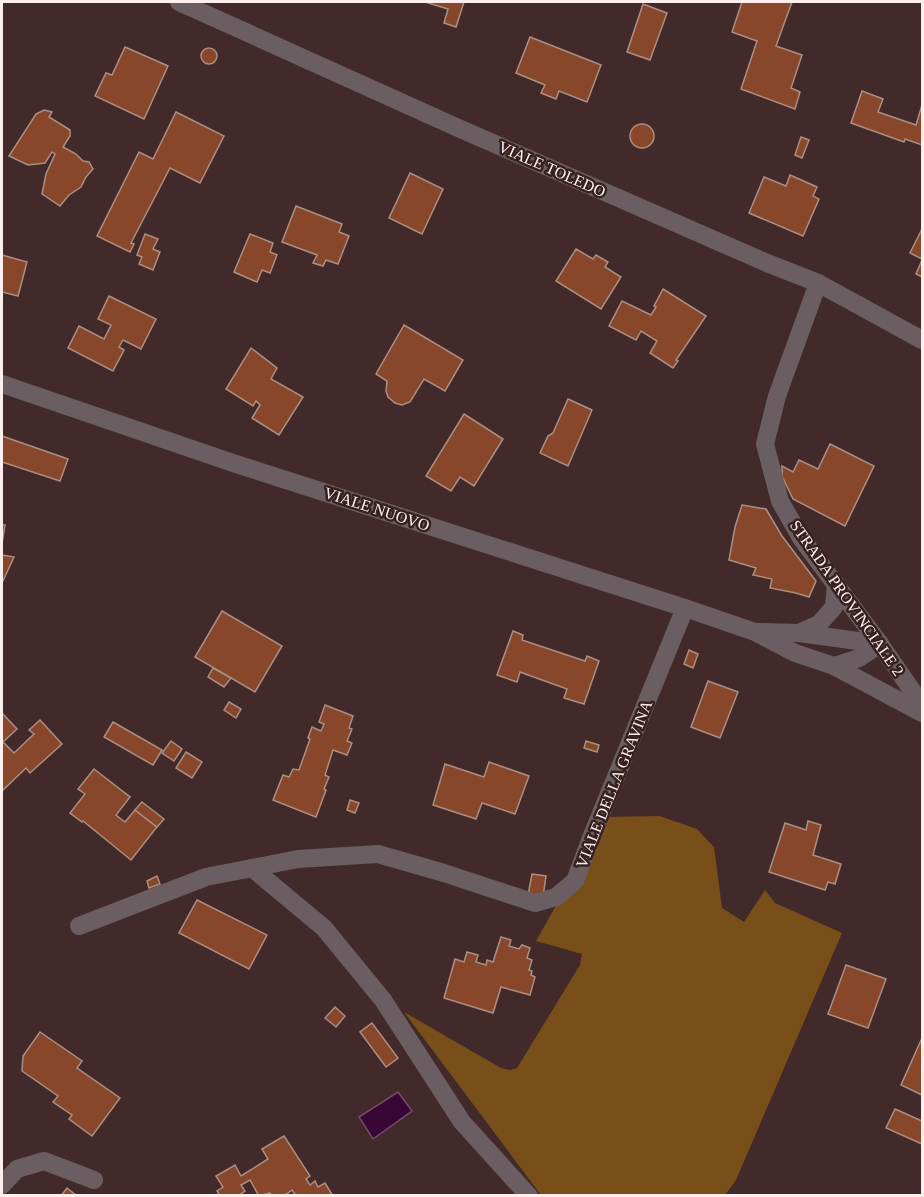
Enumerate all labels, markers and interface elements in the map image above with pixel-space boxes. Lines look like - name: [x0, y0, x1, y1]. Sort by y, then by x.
- street label: VIALE TOLEDO: [496, 138, 608, 200]
- street label: VIALE NUOVO: [322, 484, 432, 534]
- street label: STRADA PROVINCIALE 2: [787, 517, 907, 679]
- street label: VIALE DELLA GRAVINA: [573, 697, 656, 870]

